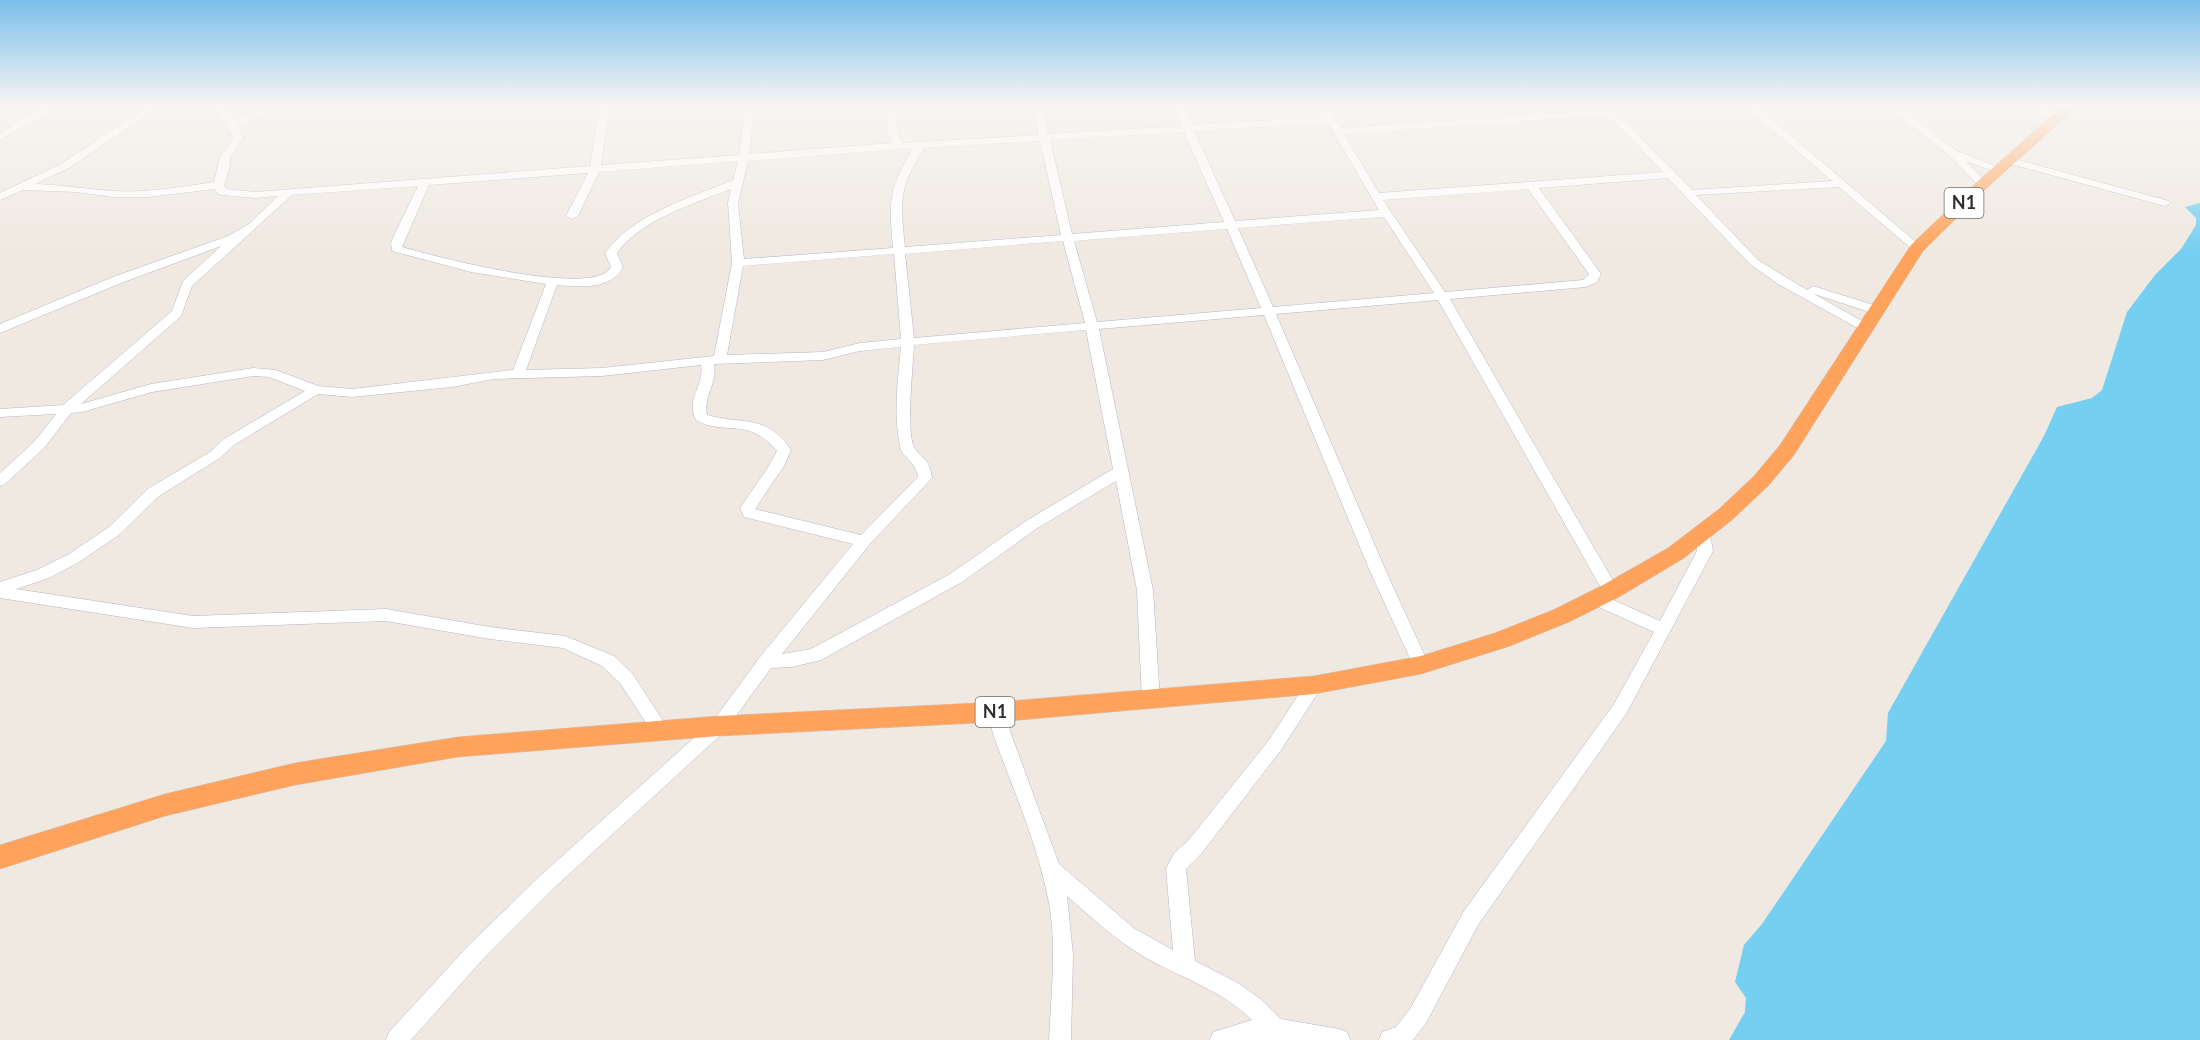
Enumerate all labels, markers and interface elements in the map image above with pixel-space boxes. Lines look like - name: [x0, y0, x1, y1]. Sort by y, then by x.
- road number: N1: [1944, 188, 1984, 218]
- road number: N1: [976, 697, 1014, 727]

